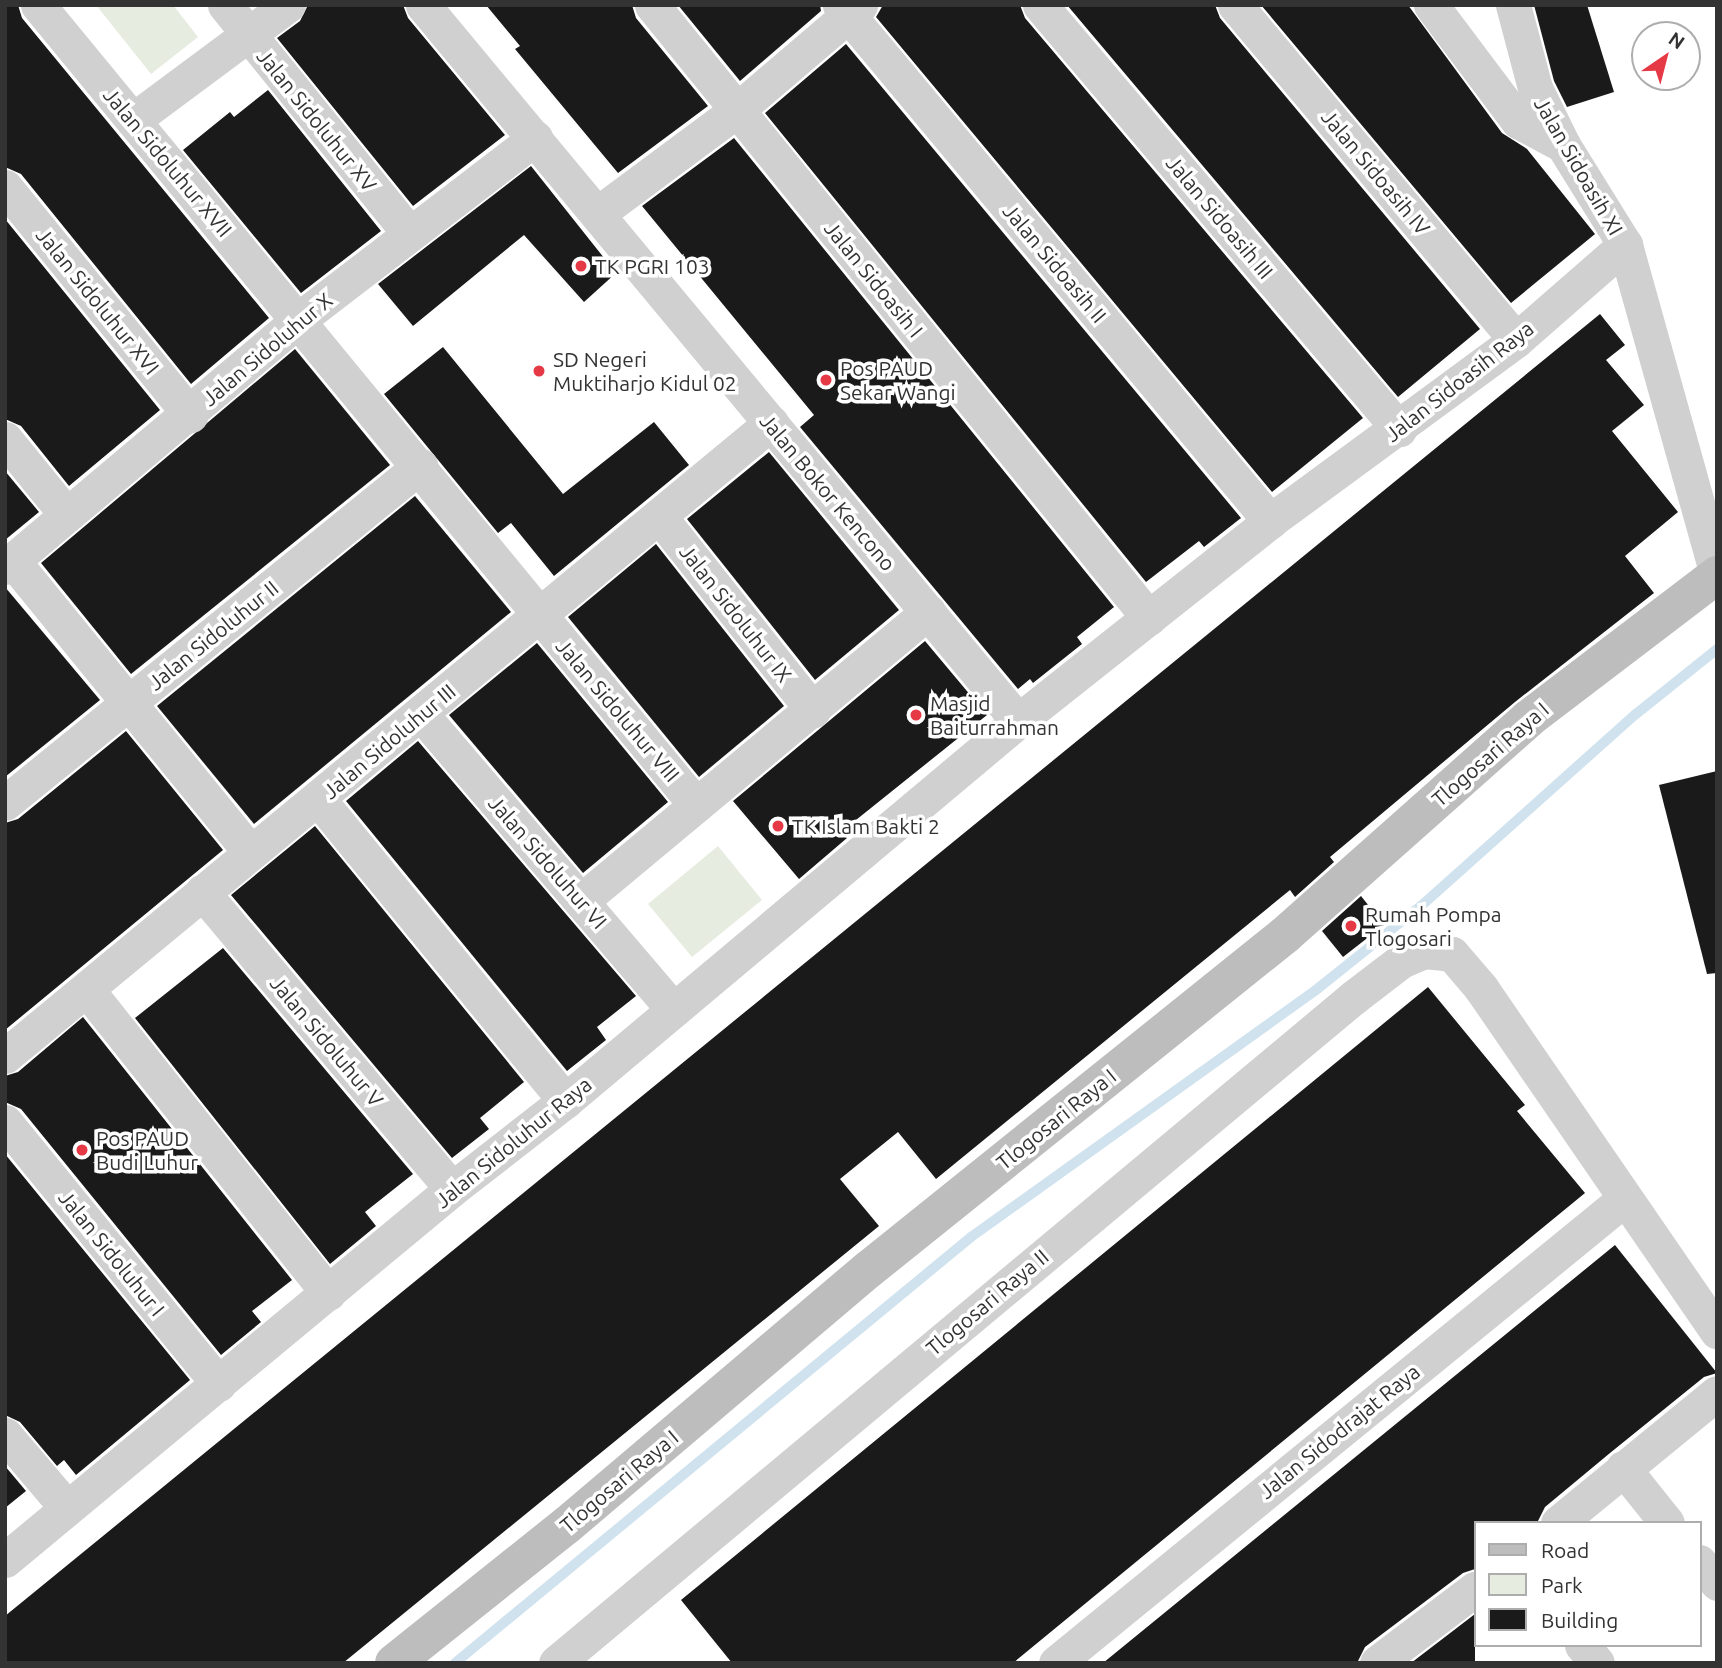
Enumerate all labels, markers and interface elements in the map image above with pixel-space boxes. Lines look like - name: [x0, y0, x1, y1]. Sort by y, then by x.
- north arrow: [1631, 21, 1701, 91]
- text: N: [1665, 27, 1689, 54]
- street label: Jalan Sidoluhur XV: [252, 44, 382, 196]
- street label: Jalan Sidoluhur XVII: [98, 82, 238, 242]
- street label: Jalan Sidoasih XI: [1529, 93, 1629, 239]
- street label: Jalan Sidoasih IV: [1316, 104, 1436, 240]
- street label: Jalan Sidoasih III: [1161, 150, 1279, 284]
- street label: Jalan Sidoasih II: [998, 198, 1112, 328]
- street label: Jalan Sidoasih I: [819, 216, 929, 342]
- street label: Jalan Sidoluhur XVI: [31, 223, 165, 379]
- place label: TK PGRI 103: [595, 253, 710, 279]
- marker: TK PGRI 103: [573, 258, 589, 274]
- street label: Jalan Sidoluhur X: [197, 287, 337, 411]
- street label: Jalan Sidoasih Raya: [1380, 315, 1538, 447]
- place label: SD Negeri Muktiharjo Kidul 02: [553, 346, 737, 396]
- place label: Pos PAUD Sekar Wangi: [840, 355, 956, 405]
- marker: SD Negeri Muktiharjo Kidul 02: [531, 363, 547, 379]
- marker: Pos PAUD Sekar Wangi: [818, 372, 834, 388]
- street label: Jalan Bokor Kencono: [755, 408, 901, 576]
- street label: Jalan Sidoluhur IX: [675, 539, 797, 687]
- street label: Jalan Sidoluhur II: [143, 575, 283, 695]
- street label: Jalan Sidoluhur VIII: [551, 633, 685, 787]
- street label: Jalan Sidoluhur III: [318, 678, 460, 804]
- place label: Masjid Baiturrahman: [930, 690, 1059, 740]
- street label: Tlogosari Raya I: [1426, 696, 1554, 812]
- marker: Masjid Baiturrahman: [908, 707, 924, 723]
- street label: Jalan Sidoluhur VI: [483, 790, 613, 934]
- place label: TK Islam Bakti 2: [792, 813, 940, 839]
- marker: TK Islam Bakti 2: [770, 818, 786, 834]
- place label: Rumah Pompa Tlogosari: [1365, 901, 1502, 951]
- marker: Rumah Pompa Tlogosari: [1343, 918, 1359, 934]
- street label: Jalan Sidoluhur V: [265, 971, 389, 1111]
- street label: Tlogosari Raya I: [991, 1063, 1121, 1175]
- street label: Jalan Sidoluhur Raya: [430, 1071, 596, 1213]
- place label: Pos PAUD Budi Luhur: [96, 1125, 198, 1175]
- marker: Pos PAUD Budi Luhur: [74, 1142, 90, 1158]
- street label: Jalan Sidoluhur I: [54, 1185, 170, 1321]
- street label: Tlogosari Raya II: [921, 1244, 1053, 1360]
- street label: Jalan Sidodrajat Raya: [1254, 1358, 1424, 1504]
- street label: Tlogosari Raya I: [555, 1424, 683, 1538]
- legend: [1474, 1521, 1701, 1647]
- text: Road: [1541, 1538, 1589, 1562]
- text: Park: [1541, 1573, 1583, 1597]
- text: Building: [1541, 1608, 1618, 1632]

